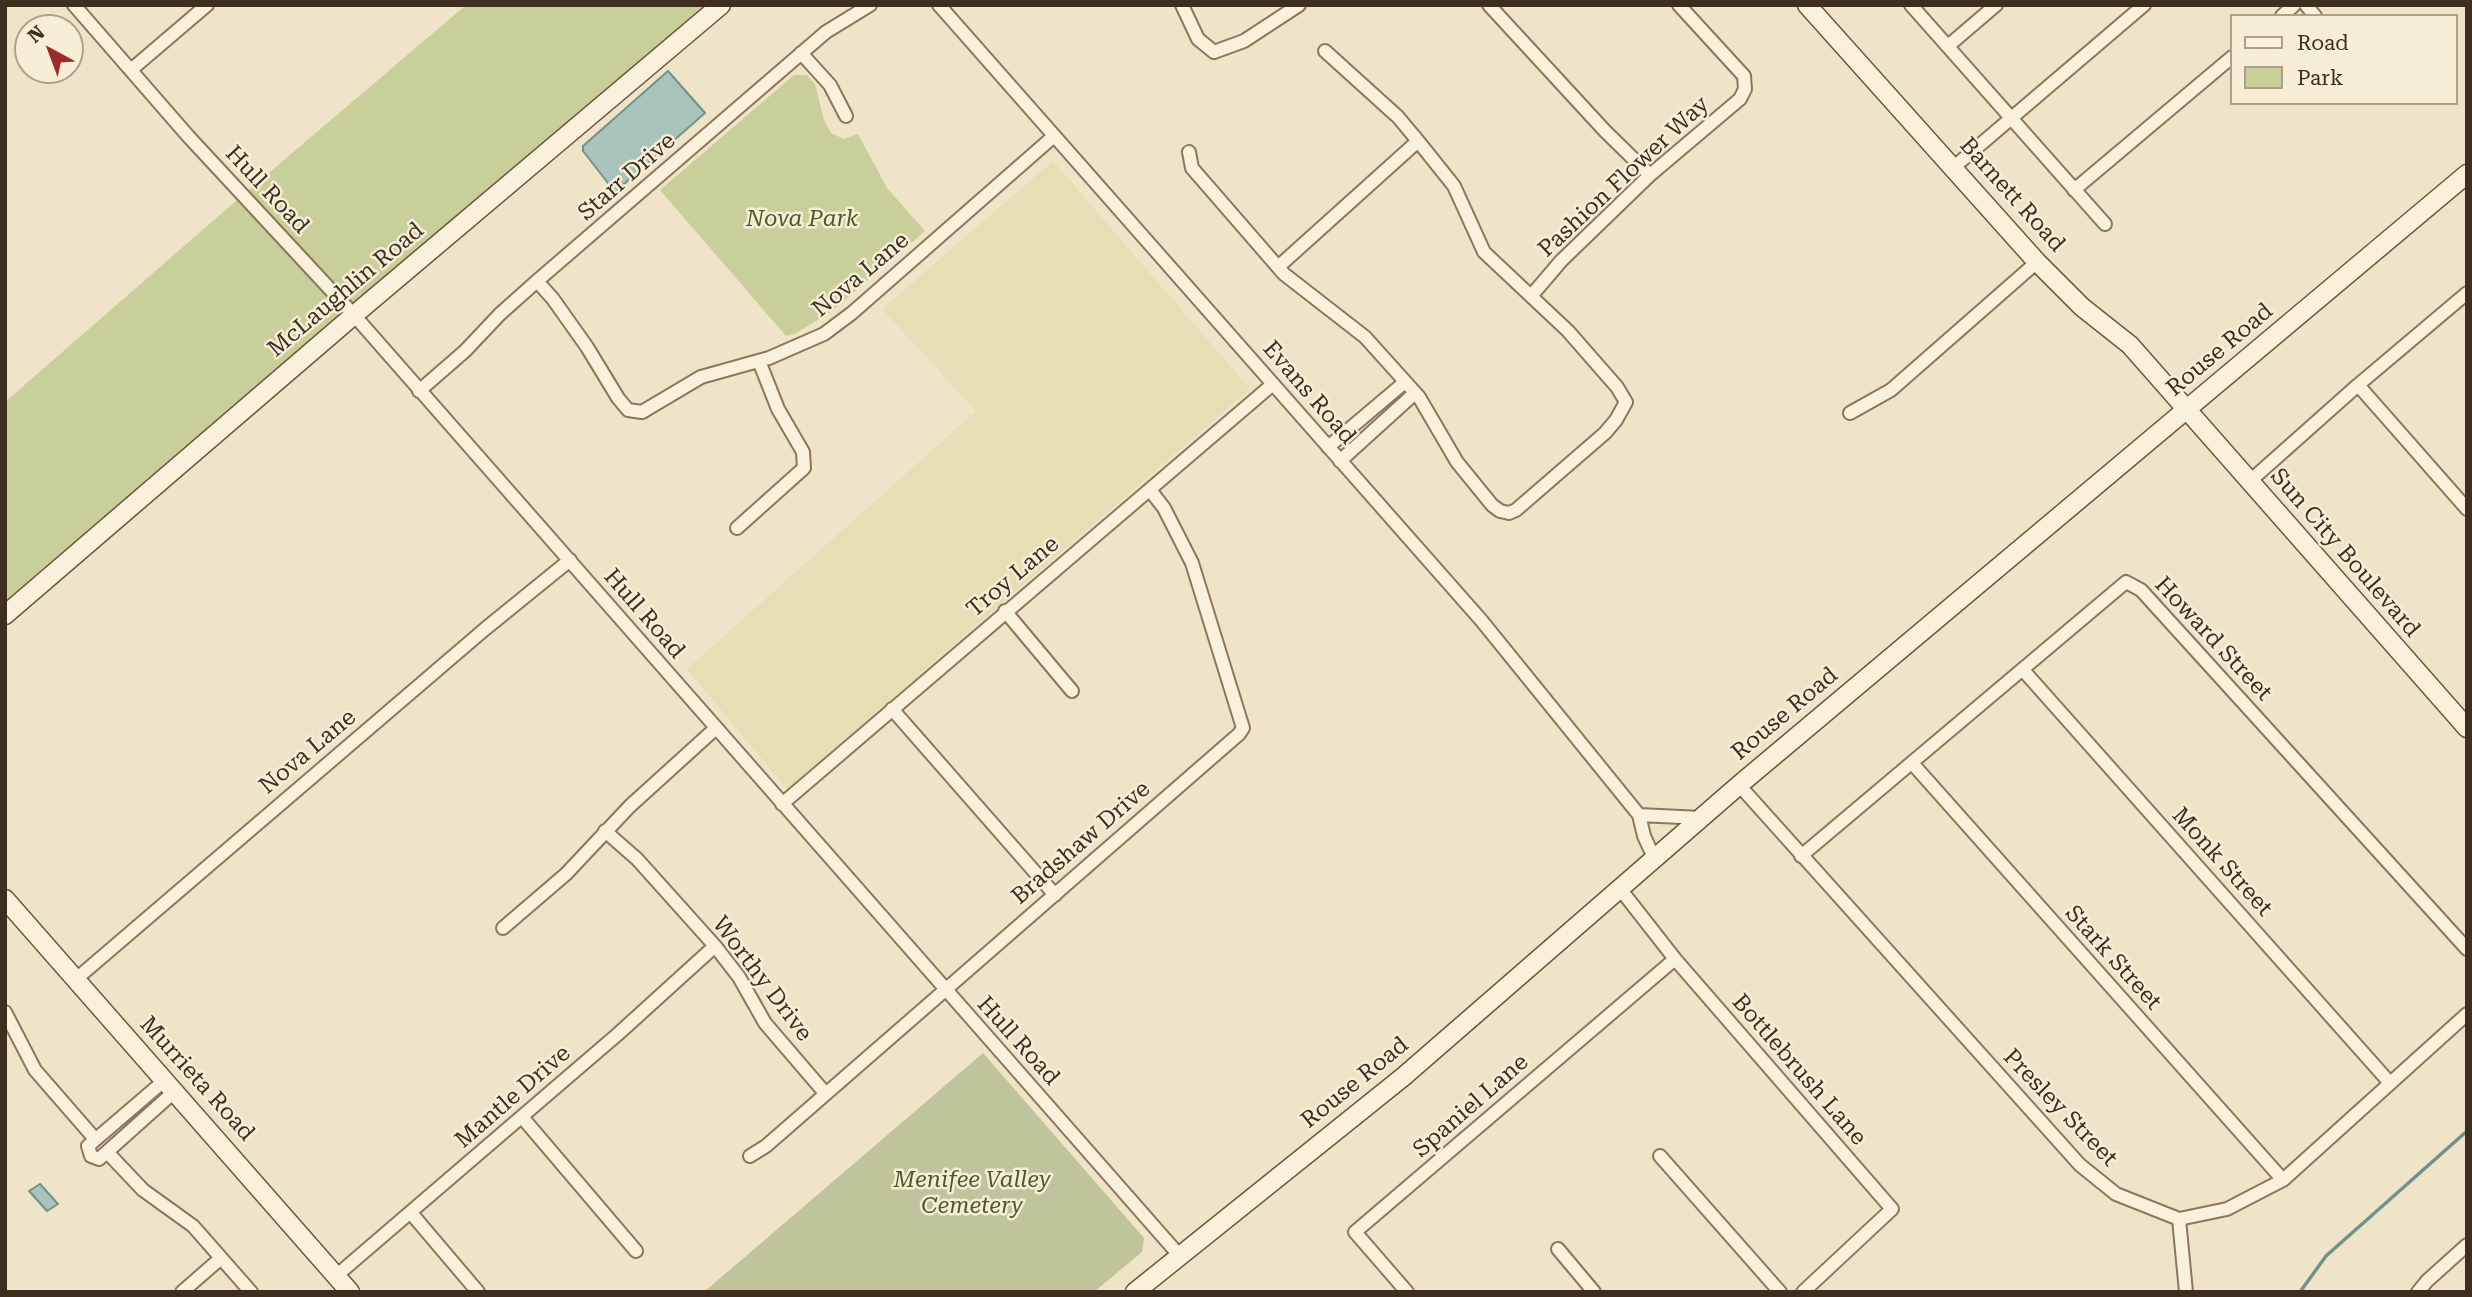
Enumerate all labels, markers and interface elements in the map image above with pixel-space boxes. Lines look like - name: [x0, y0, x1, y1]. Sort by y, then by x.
- north arrow: [14, 14, 84, 84]
- legend: [2230, 14, 2458, 105]
- text: N: [23, 21, 49, 48]
- text: Road: [2297, 31, 2349, 55]
- text: Park: [2297, 66, 2343, 90]
- street label: Pashion Flower Way: [1533, 91, 1715, 263]
- street label: Starr Drive: [573, 127, 681, 227]
- street label: Barnett Road: [1953, 132, 2071, 258]
- street label: Hull Road: [219, 140, 315, 240]
- park label: Nova Park: [746, 205, 858, 233]
- street label: McLaughlin Road: [262, 217, 430, 363]
- street label: Nova Lane: [807, 227, 915, 323]
- street label: Rouse Road: [2161, 298, 2279, 402]
- street label: Evans Road: [1257, 336, 1361, 450]
- street label: Sun City Boulevard: [2264, 463, 2426, 643]
- street label: Troy Lane: [961, 530, 1065, 624]
- street label: Hull Road: [598, 563, 690, 665]
- street label: Howard Street: [2149, 571, 2277, 707]
- street label: Rouse Road: [1726, 662, 1844, 766]
- street label: Nova Lane: [254, 704, 362, 800]
- street label: Bradshaw Drive: [1006, 775, 1156, 911]
- street label: Monk Street: [2166, 802, 2278, 922]
- street label: Stark Street: [2059, 900, 2167, 1016]
- street label: Worthy Drive: [706, 911, 818, 1047]
- street label: Bottlebrush Lane: [1726, 989, 1872, 1151]
- street label: Hull Road: [971, 991, 1065, 1091]
- street label: Murrieta Road: [134, 1011, 260, 1147]
- street label: Rouse Road: [1296, 1031, 1414, 1135]
- street label: Mantle Drive: [450, 1040, 576, 1154]
- street label: Presley Street: [1997, 1044, 2123, 1172]
- street label: Spaniel Lane: [1408, 1049, 1534, 1163]
- park label: Menifee Valley Cemetery: [894, 1166, 1050, 1220]

